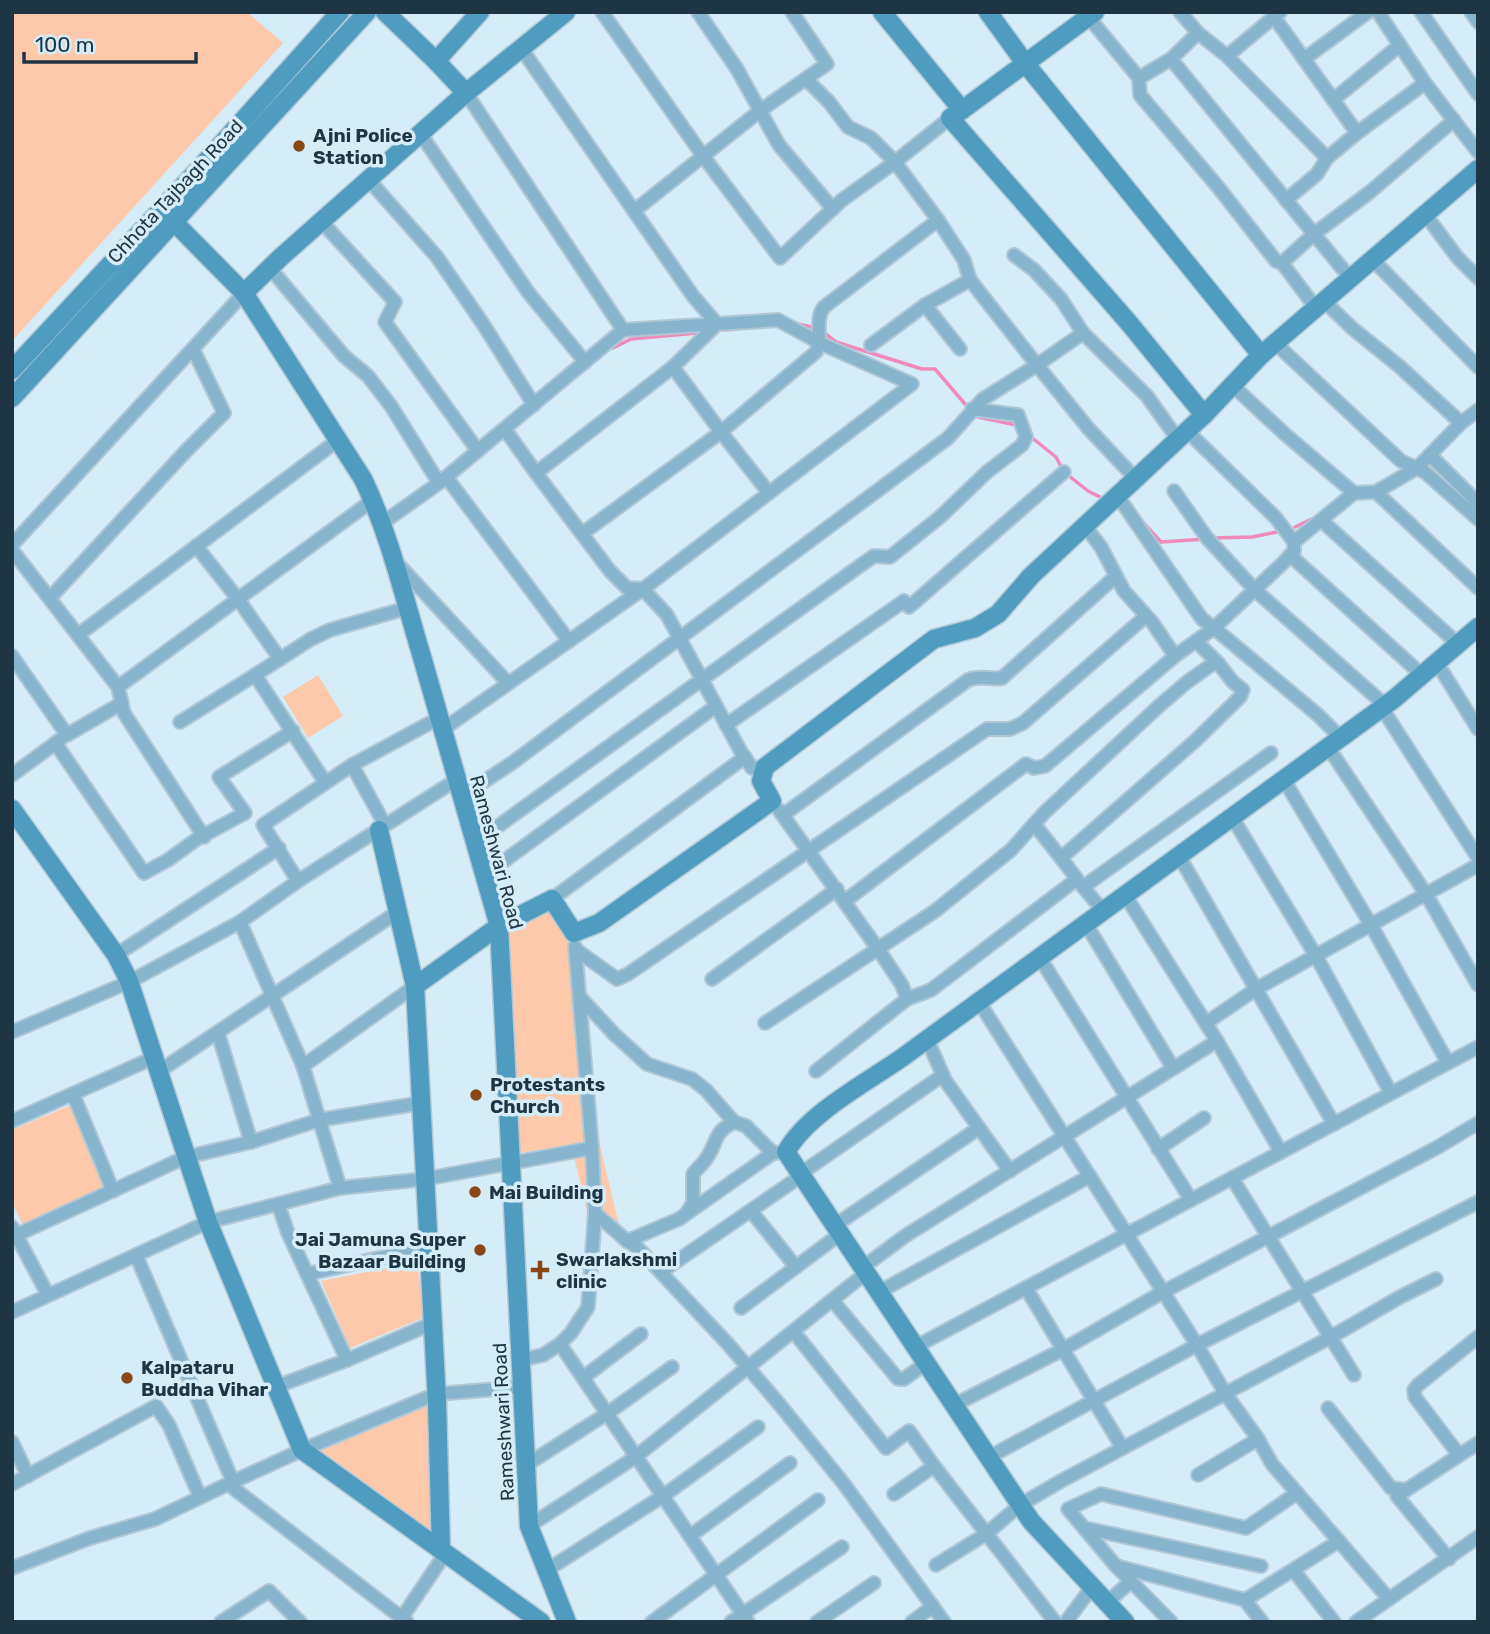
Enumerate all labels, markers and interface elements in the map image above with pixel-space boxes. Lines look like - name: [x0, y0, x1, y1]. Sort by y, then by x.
- scale bar: [24, 21, 196, 65]
- text: 100 m: [35, 32, 94, 57]
- street label: Chhota Tajbagh Road: [103, 115, 248, 268]
- place label: Ajni Police Station: [313, 124, 413, 169]
- marker: Ajni Police Station: [291, 138, 307, 154]
- street label: Rameshwari Road: [465, 773, 528, 932]
- place label: Protestants Church: [490, 1073, 605, 1118]
- marker: Protestants Church: [468, 1087, 484, 1103]
- place label: Mai Building: [489, 1181, 604, 1204]
- marker: Mai Building: [467, 1184, 483, 1200]
- place label: Jai Jamuna Super Bazaar Building: [295, 1228, 466, 1273]
- marker: Jai Jamuna Super Bazaar Building: [472, 1242, 488, 1258]
- place label: Swarlakshmi clinic: [556, 1248, 677, 1293]
- marker: Swarlakshmi clinic: [530, 1260, 550, 1280]
- street label: Rameshwari Road: [488, 1342, 519, 1502]
- place label: Kalpataru Buddha Vihar: [141, 1356, 269, 1401]
- marker: Kalpataru Buddha Vihar: [119, 1370, 135, 1386]

